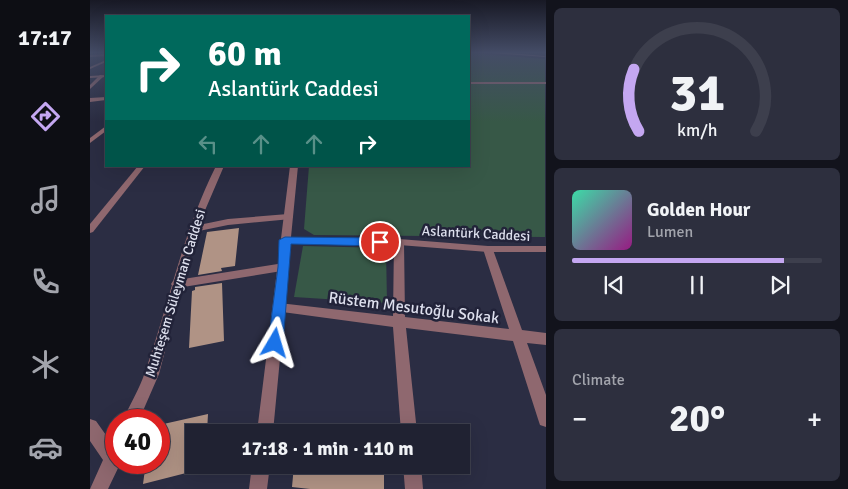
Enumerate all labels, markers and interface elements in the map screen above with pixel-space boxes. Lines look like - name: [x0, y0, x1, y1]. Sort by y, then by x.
- text: 17:17: [18, 24, 72, 51]
- text: 60 m: [208, 32, 282, 75]
- icon: right: [125, 35, 190, 100]
- text: 31: [669, 61, 725, 125]
- text: Aslantürk Caddesi: [208, 75, 379, 102]
- icon: directions: [28, 99, 63, 134]
- text: km/h: [677, 119, 717, 141]
- icon: left: [194, 130, 222, 158]
- icon: ahead: [247, 130, 275, 158]
- icon: ahead: [300, 130, 328, 158]
- icon: right: [353, 130, 381, 158]
- icon: music: [28, 182, 63, 217]
- text: Golden Hour: [647, 198, 750, 222]
- street label: Muhteşem Süleyman Caddesi: [142, 207, 209, 379]
- pin: [359, 221, 401, 263]
- street label: Aslantürk Caddesi: [421, 222, 531, 245]
- text: Lumen: [647, 222, 693, 242]
- icon: arrive: [366, 228, 394, 256]
- icon: phone: [28, 264, 63, 299]
- icon: previous: [600, 271, 628, 299]
- icon: pause: [683, 271, 711, 299]
- icon: next: [766, 271, 794, 299]
- street label: Rüstem Mesutoğlu Sokak: [327, 288, 500, 328]
- position arrow: [248, 316, 300, 368]
- icon: climate: [28, 347, 63, 382]
- text: Climate: [572, 370, 625, 390]
- text: 20°: [669, 395, 725, 442]
- text: −: [572, 402, 587, 436]
- text: +: [807, 402, 822, 436]
- speed limit sign: 40: [105, 409, 170, 474]
- icon: car: [28, 430, 63, 465]
- text: 17:18 · 1 min · 110 m: [241, 437, 414, 461]

